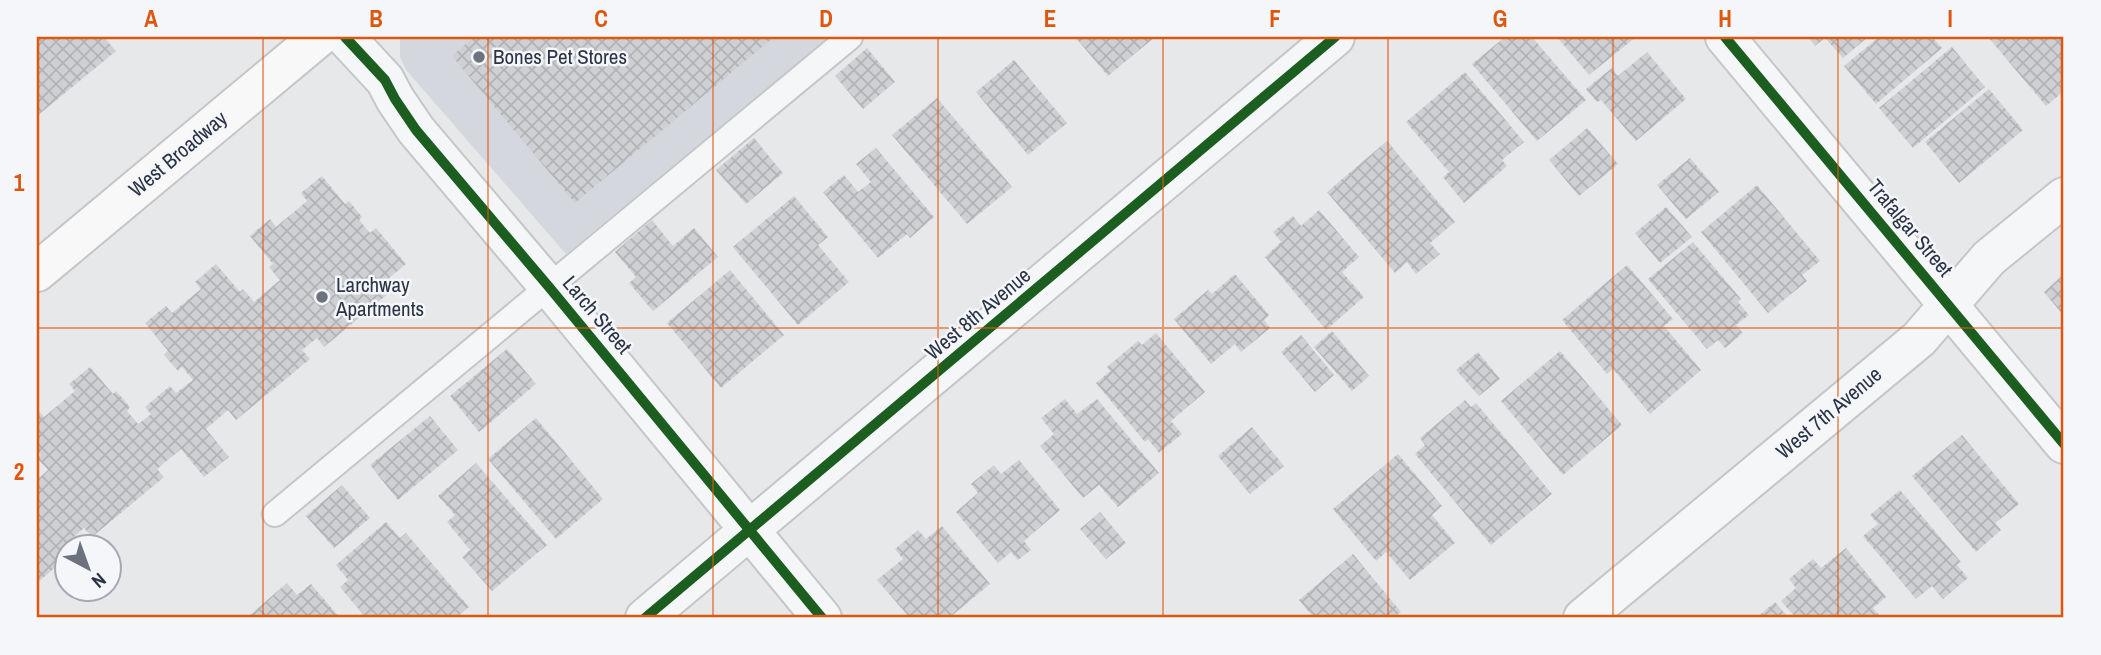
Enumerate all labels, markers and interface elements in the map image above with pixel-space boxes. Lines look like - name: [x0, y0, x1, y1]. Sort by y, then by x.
- text: A: [144, 3, 158, 34]
- text: B: [369, 3, 383, 34]
- text: C: [594, 3, 608, 34]
- text: D: [819, 3, 833, 34]
- text: E: [1044, 3, 1056, 34]
- text: F: [1269, 3, 1281, 34]
- text: G: [1493, 3, 1507, 34]
- text: H: [1718, 3, 1732, 34]
- text: I: [1947, 3, 1953, 34]
- place label: Bones Pet Stores: [493, 42, 627, 71]
- marker: Bones Pet Stores: [471, 49, 487, 65]
- street label: West Broadway: [122, 104, 233, 203]
- text: 1: [14, 167, 25, 198]
- street label: Trafalgar Street: [1861, 173, 1960, 283]
- street label: West 8th Avenue: [919, 261, 1037, 366]
- street label: Larch Street: [556, 269, 639, 360]
- place label: Larchway Apartments: [335, 270, 424, 323]
- marker: Larchway Apartments: [314, 289, 330, 305]
- street label: West 7th Avenue: [1770, 360, 1888, 465]
- text: 2: [14, 456, 24, 487]
- north arrow: [52, 532, 122, 602]
- text: N: [86, 567, 112, 594]

